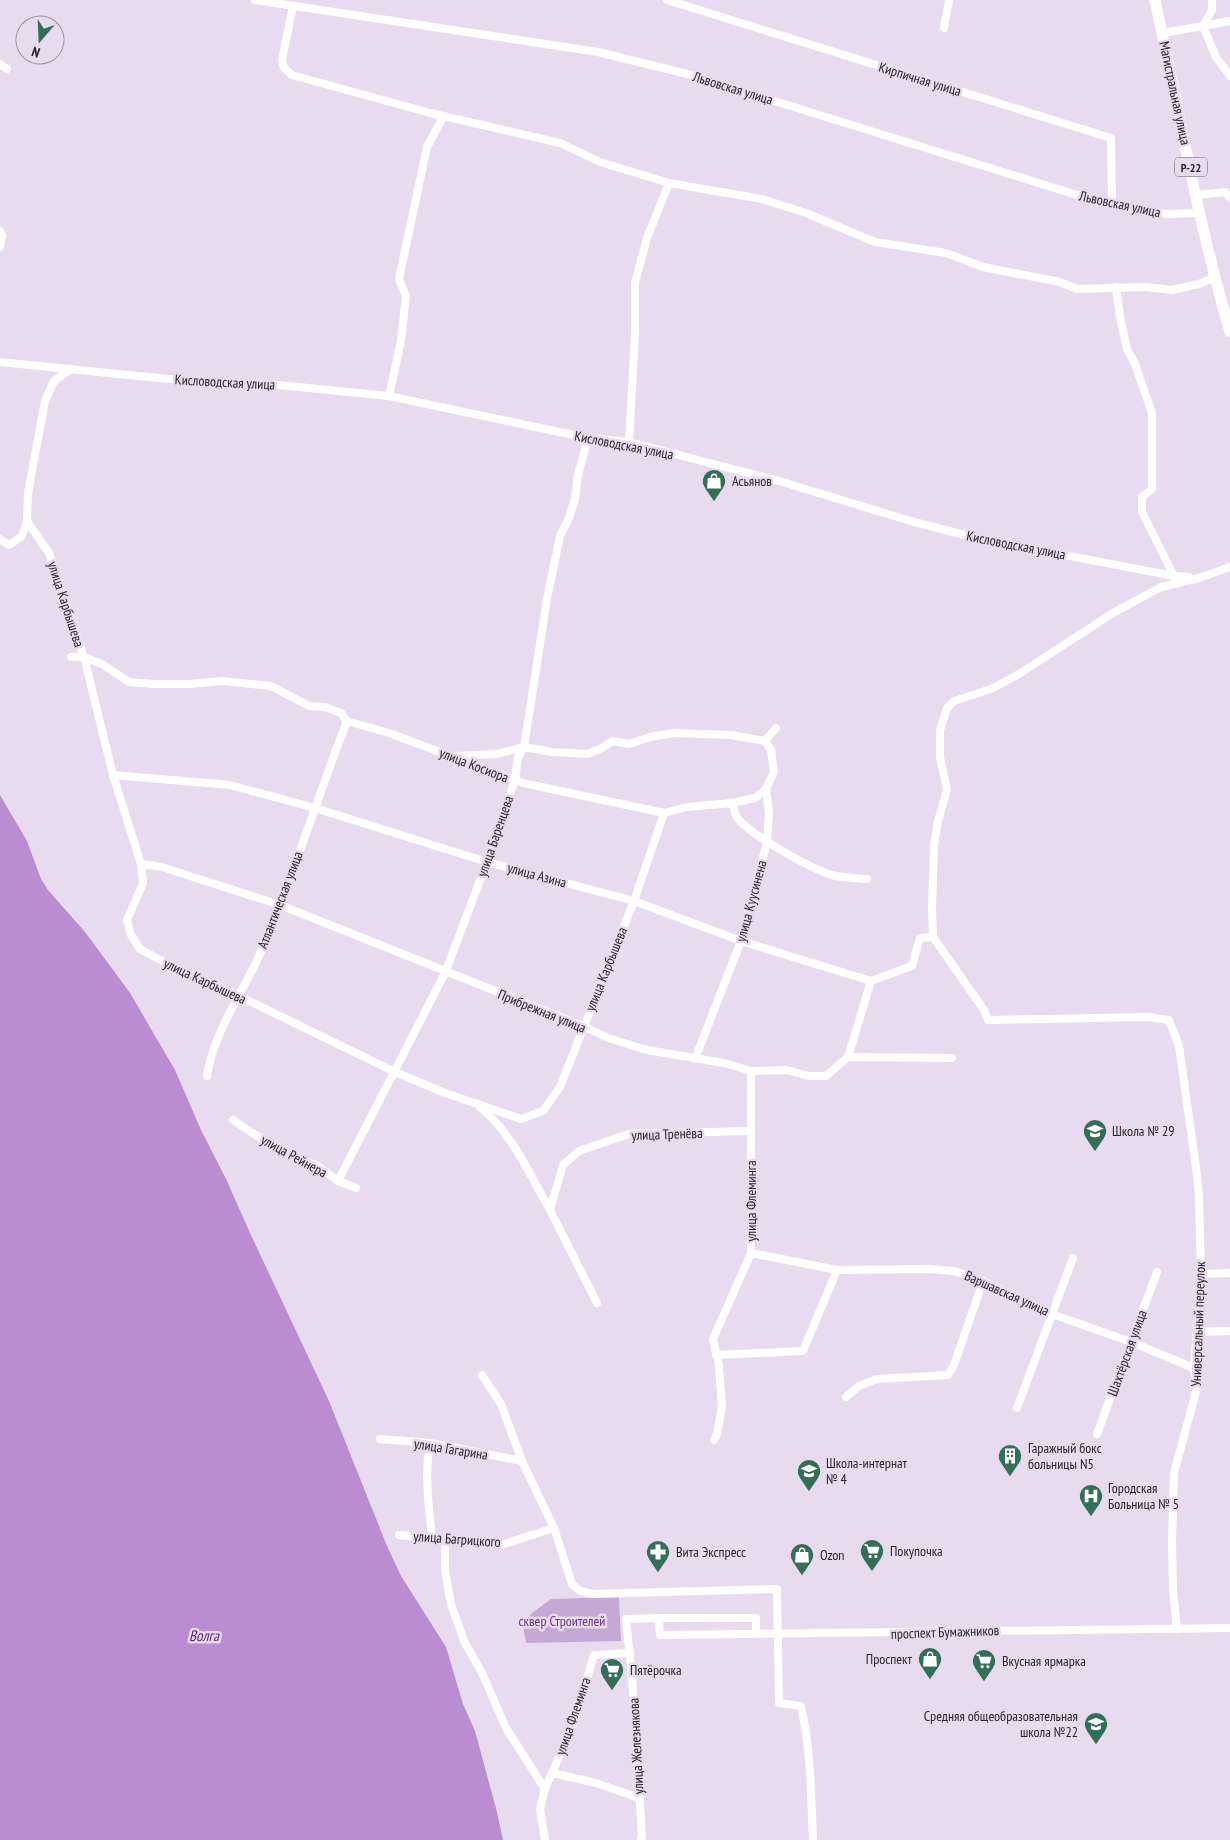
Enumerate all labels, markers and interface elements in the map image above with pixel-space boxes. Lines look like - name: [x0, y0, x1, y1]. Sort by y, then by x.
- north arrow: [15, 15, 65, 65]
- street label: Магистральная улица: [1155, 40, 1195, 146]
- text: N: [29, 43, 42, 62]
- street label: Кирпичная улица: [876, 58, 964, 100]
- street label: Львовская улица: [690, 67, 775, 109]
- road number: Р-22: [1175, 158, 1207, 176]
- street label: Львовская улица: [1077, 186, 1162, 221]
- street label: Кисловодская улица: [174, 370, 276, 394]
- street label: Кисловодская улица: [573, 427, 675, 463]
- shop icon: Асьянов: [701, 468, 727, 502]
- place label: Асьянов: [732, 472, 772, 490]
- street label: Кисловодская улица: [965, 527, 1067, 563]
- street label: улица Карбышева: [44, 559, 88, 649]
- street label: улица Косиора: [437, 744, 511, 786]
- street label: улица Баренцева: [473, 793, 517, 879]
- street label: Атлантическая улица: [253, 849, 307, 951]
- street label: улица Азина: [505, 858, 569, 892]
- street label: улица Куусинена: [731, 858, 771, 944]
- street label: улица Карбышева: [581, 924, 631, 1014]
- street label: улица Карбышева: [161, 954, 249, 1008]
- street label: Прибрежная улица: [495, 985, 589, 1037]
- school or university icon: Школа № 29: [1082, 1118, 1108, 1152]
- place label: Школа № 29: [1112, 1122, 1175, 1140]
- street label: улица Тренёва: [631, 1124, 703, 1144]
- street label: улица Рейнера: [258, 1130, 330, 1182]
- street label: улица Флеминга: [742, 1161, 760, 1241]
- street label: Универсальный переулок: [1187, 1260, 1209, 1387]
- street label: Варшавская улица: [962, 1266, 1052, 1320]
- street label: Шахтёрская улица: [1103, 1307, 1151, 1399]
- street label: улица Гагарина: [413, 1434, 489, 1464]
- place label: Гаражный бокс больницы N5: [1028, 1439, 1102, 1473]
- building icon: Гаражный бокс больницы N5: [997, 1443, 1023, 1477]
- place label: Школа-интернат № 4: [826, 1454, 908, 1488]
- school or university icon: Школа-интернат № 4: [796, 1458, 822, 1492]
- place label: Городская Больница № 5: [1108, 1479, 1179, 1513]
- hospital icon: Городская Больница № 5: [1078, 1483, 1104, 1517]
- street label: улица Багрицкого: [413, 1527, 501, 1551]
- supermarket icon: Покупочка: [859, 1538, 885, 1572]
- pharmacy icon: Вита Экспресс: [645, 1539, 671, 1573]
- shop icon: Ozon: [789, 1542, 815, 1576]
- place label: Покупочка: [890, 1542, 943, 1560]
- place label: Вита Экспресс: [676, 1543, 746, 1561]
- place label: Ozon: [820, 1546, 845, 1564]
- park label: сквер Строителей: [519, 1612, 605, 1630]
- street label: проспект Бумажников: [890, 1621, 1000, 1643]
- water label: Волга: [189, 1626, 220, 1645]
- shop icon: Проспект: [917, 1646, 943, 1680]
- supermarket icon: Вкусная ярмарка: [971, 1648, 997, 1682]
- place label: Проспект: [866, 1650, 913, 1668]
- place label: Вкусная ярмарка: [1002, 1652, 1086, 1670]
- supermarket icon: Пятёрочка: [599, 1657, 625, 1691]
- place label: Пятёрочка: [630, 1661, 682, 1679]
- street label: улица Флеминга: [551, 1675, 595, 1757]
- street label: улица Железнякова: [624, 1697, 648, 1795]
- place label: Средняя общеобразовательная школа №22: [924, 1707, 1078, 1741]
- school or university icon: Средняя общеобразовательная школа №22: [1083, 1711, 1109, 1745]

